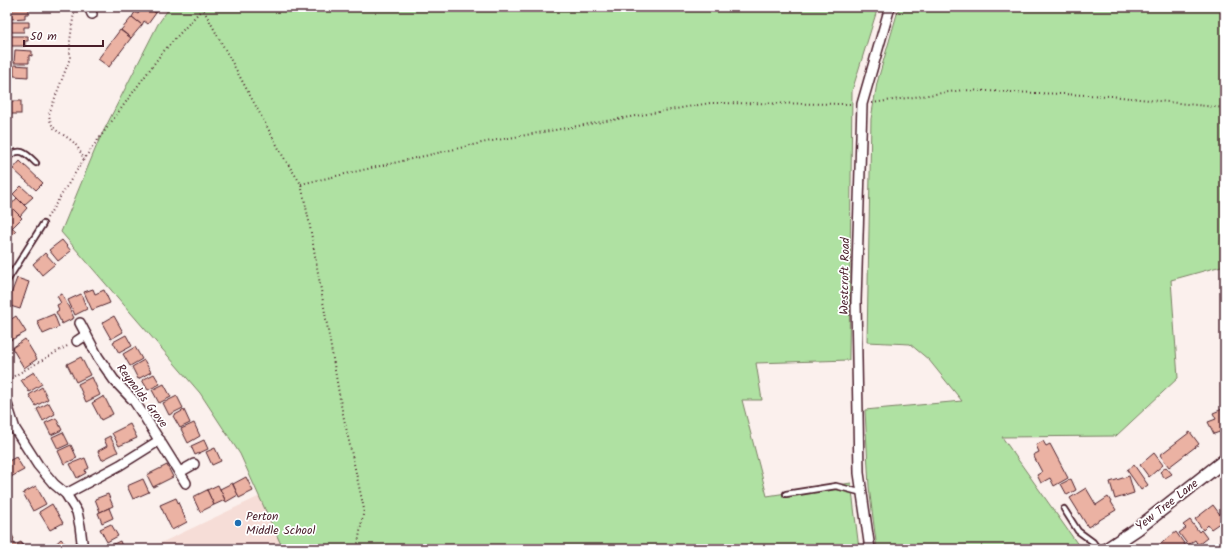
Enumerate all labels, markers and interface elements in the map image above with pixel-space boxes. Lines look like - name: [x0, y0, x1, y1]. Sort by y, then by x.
- scale bar: [24, 22, 103, 48]
- text: 50 m: [30, 27, 57, 46]
- street label: Westcroft Road: [835, 236, 855, 315]
- street label: Reynolds Grove: [112, 360, 173, 433]
- street label: Yew Tree Lane: [1132, 474, 1203, 536]
- place label: Perton Middle School: [246, 507, 315, 540]
- marker: Perton Middle School: [233, 518, 243, 528]

